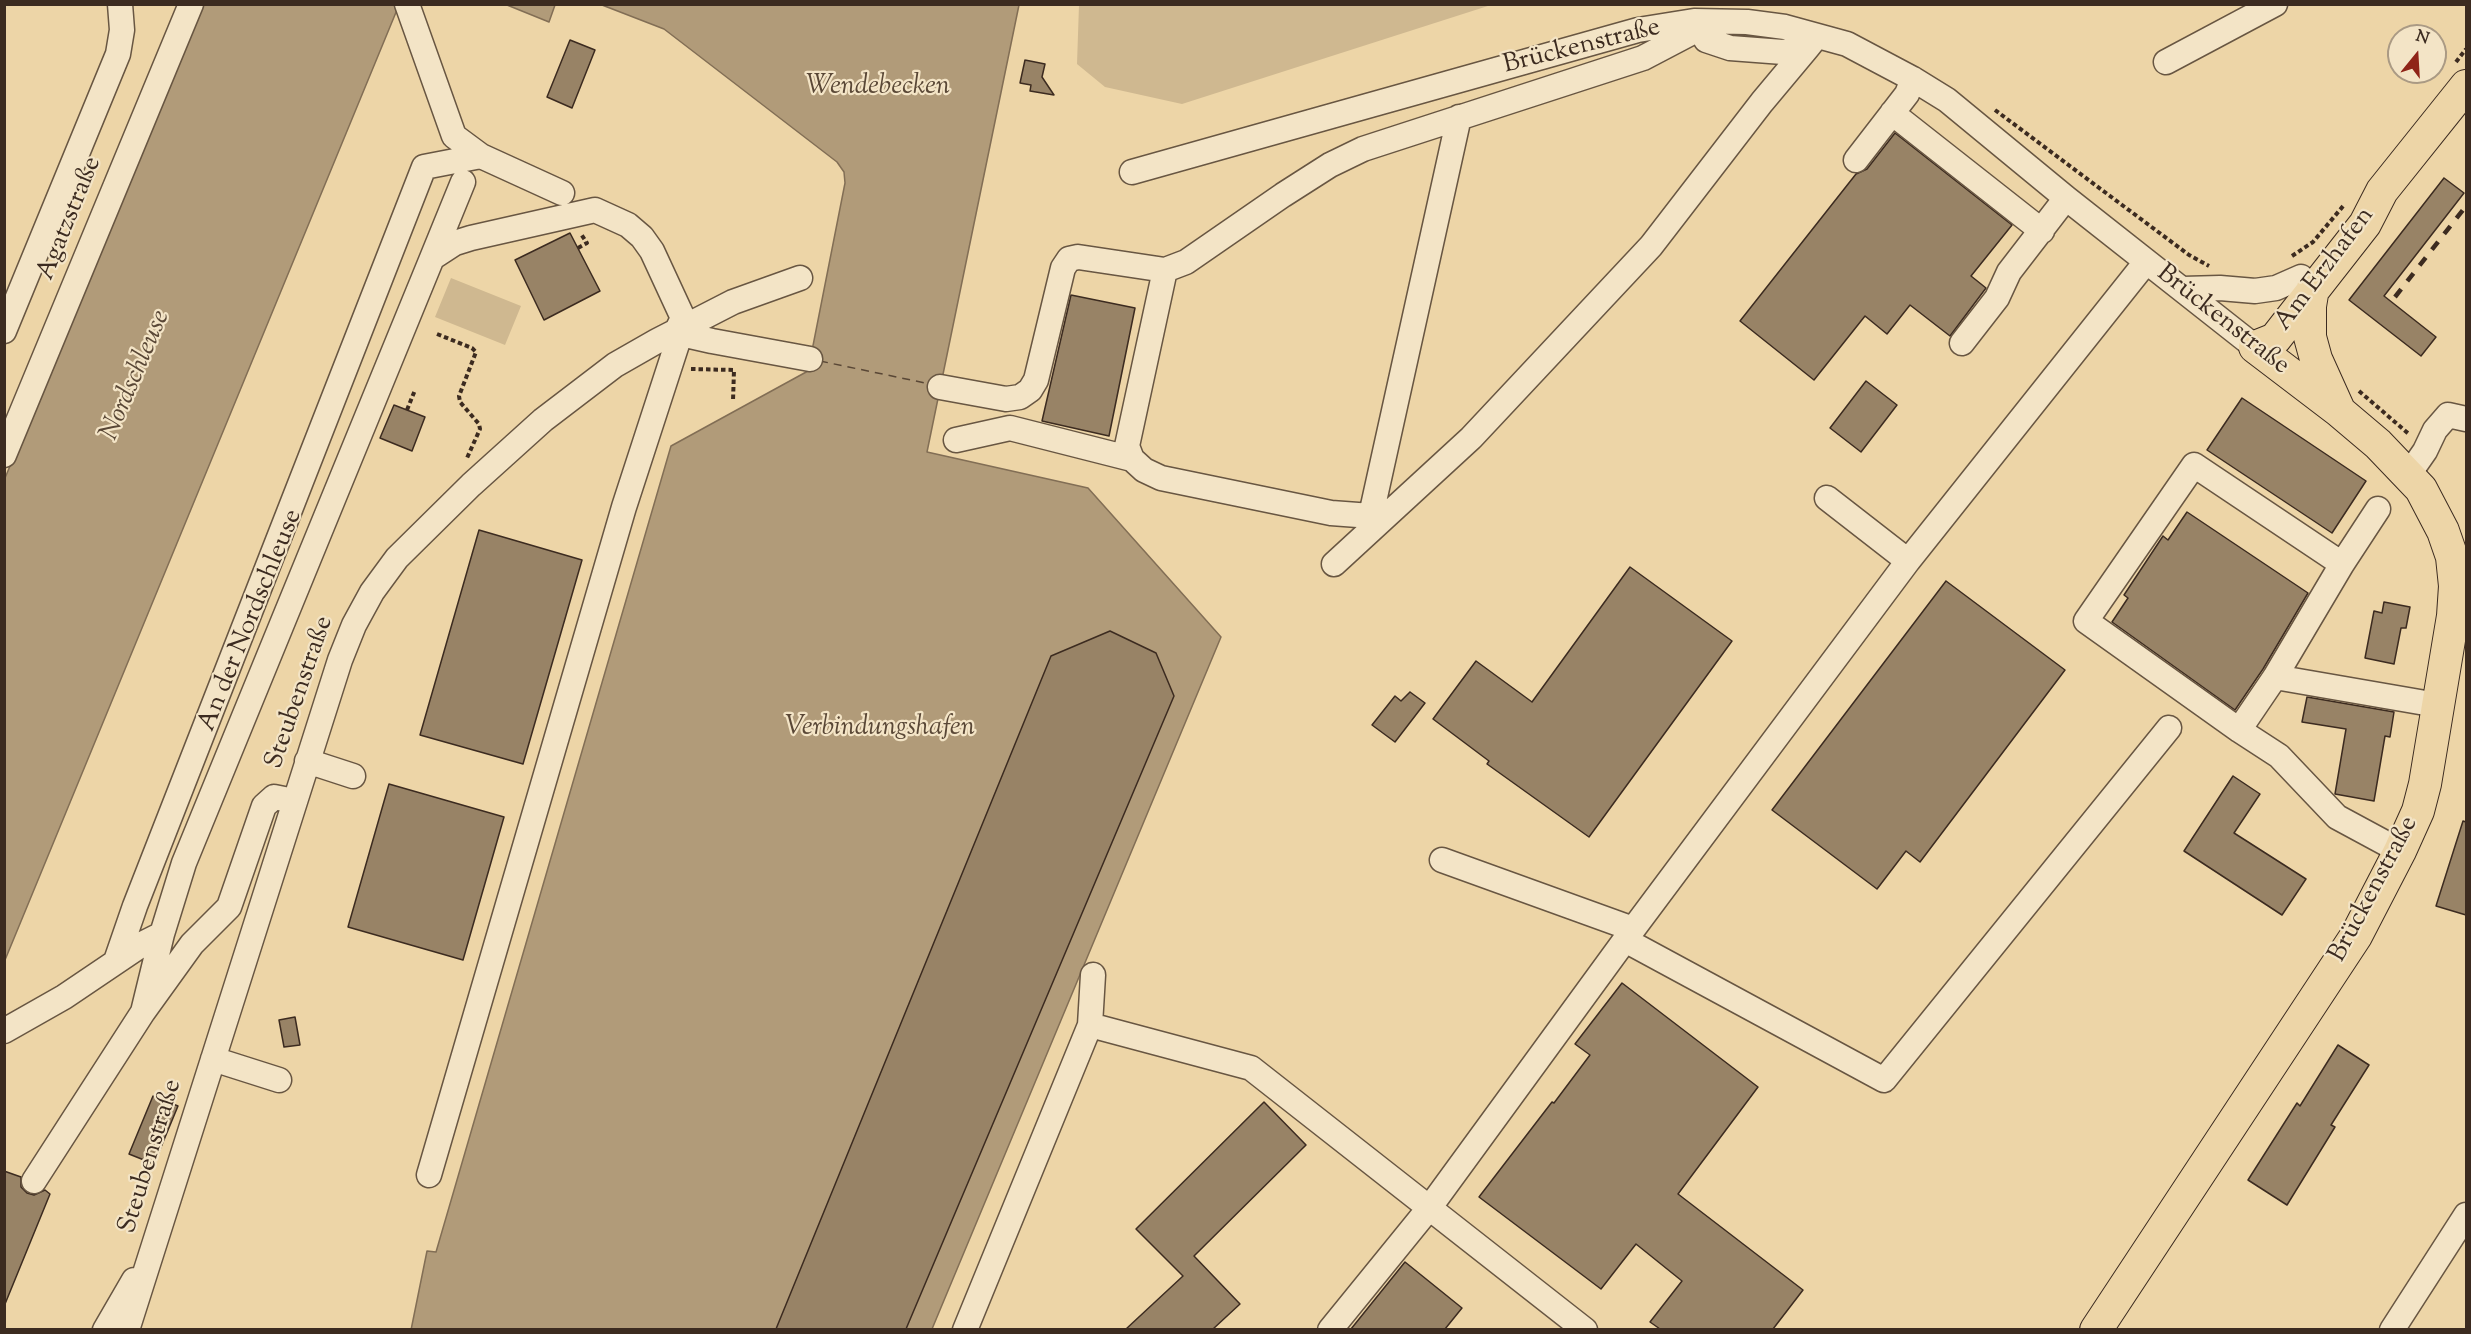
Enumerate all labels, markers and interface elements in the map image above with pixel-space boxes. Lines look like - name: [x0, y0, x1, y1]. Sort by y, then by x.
- street label: Brückenstraße: [1500, 13, 1664, 83]
- north arrow: [2387, 24, 2447, 84]
- text: N: [2412, 25, 2432, 51]
- water label: Wendebecken: [806, 72, 950, 104]
- street label: Agatzstraße: [32, 153, 110, 285]
- street label: Am Erzhafen: [2269, 202, 2383, 338]
- street label: Brückenstraße: [2149, 259, 2295, 383]
- water label: Nordschleuse: [95, 306, 179, 446]
- street label: An der Nordschleuse: [193, 506, 311, 736]
- street label: Steubenstraße: [260, 612, 342, 774]
- water label: Verbindungshafen: [785, 713, 975, 745]
- street label: Brückenstraße: [2324, 812, 2426, 968]
- street label: Steubenstraße: [114, 1076, 190, 1238]

